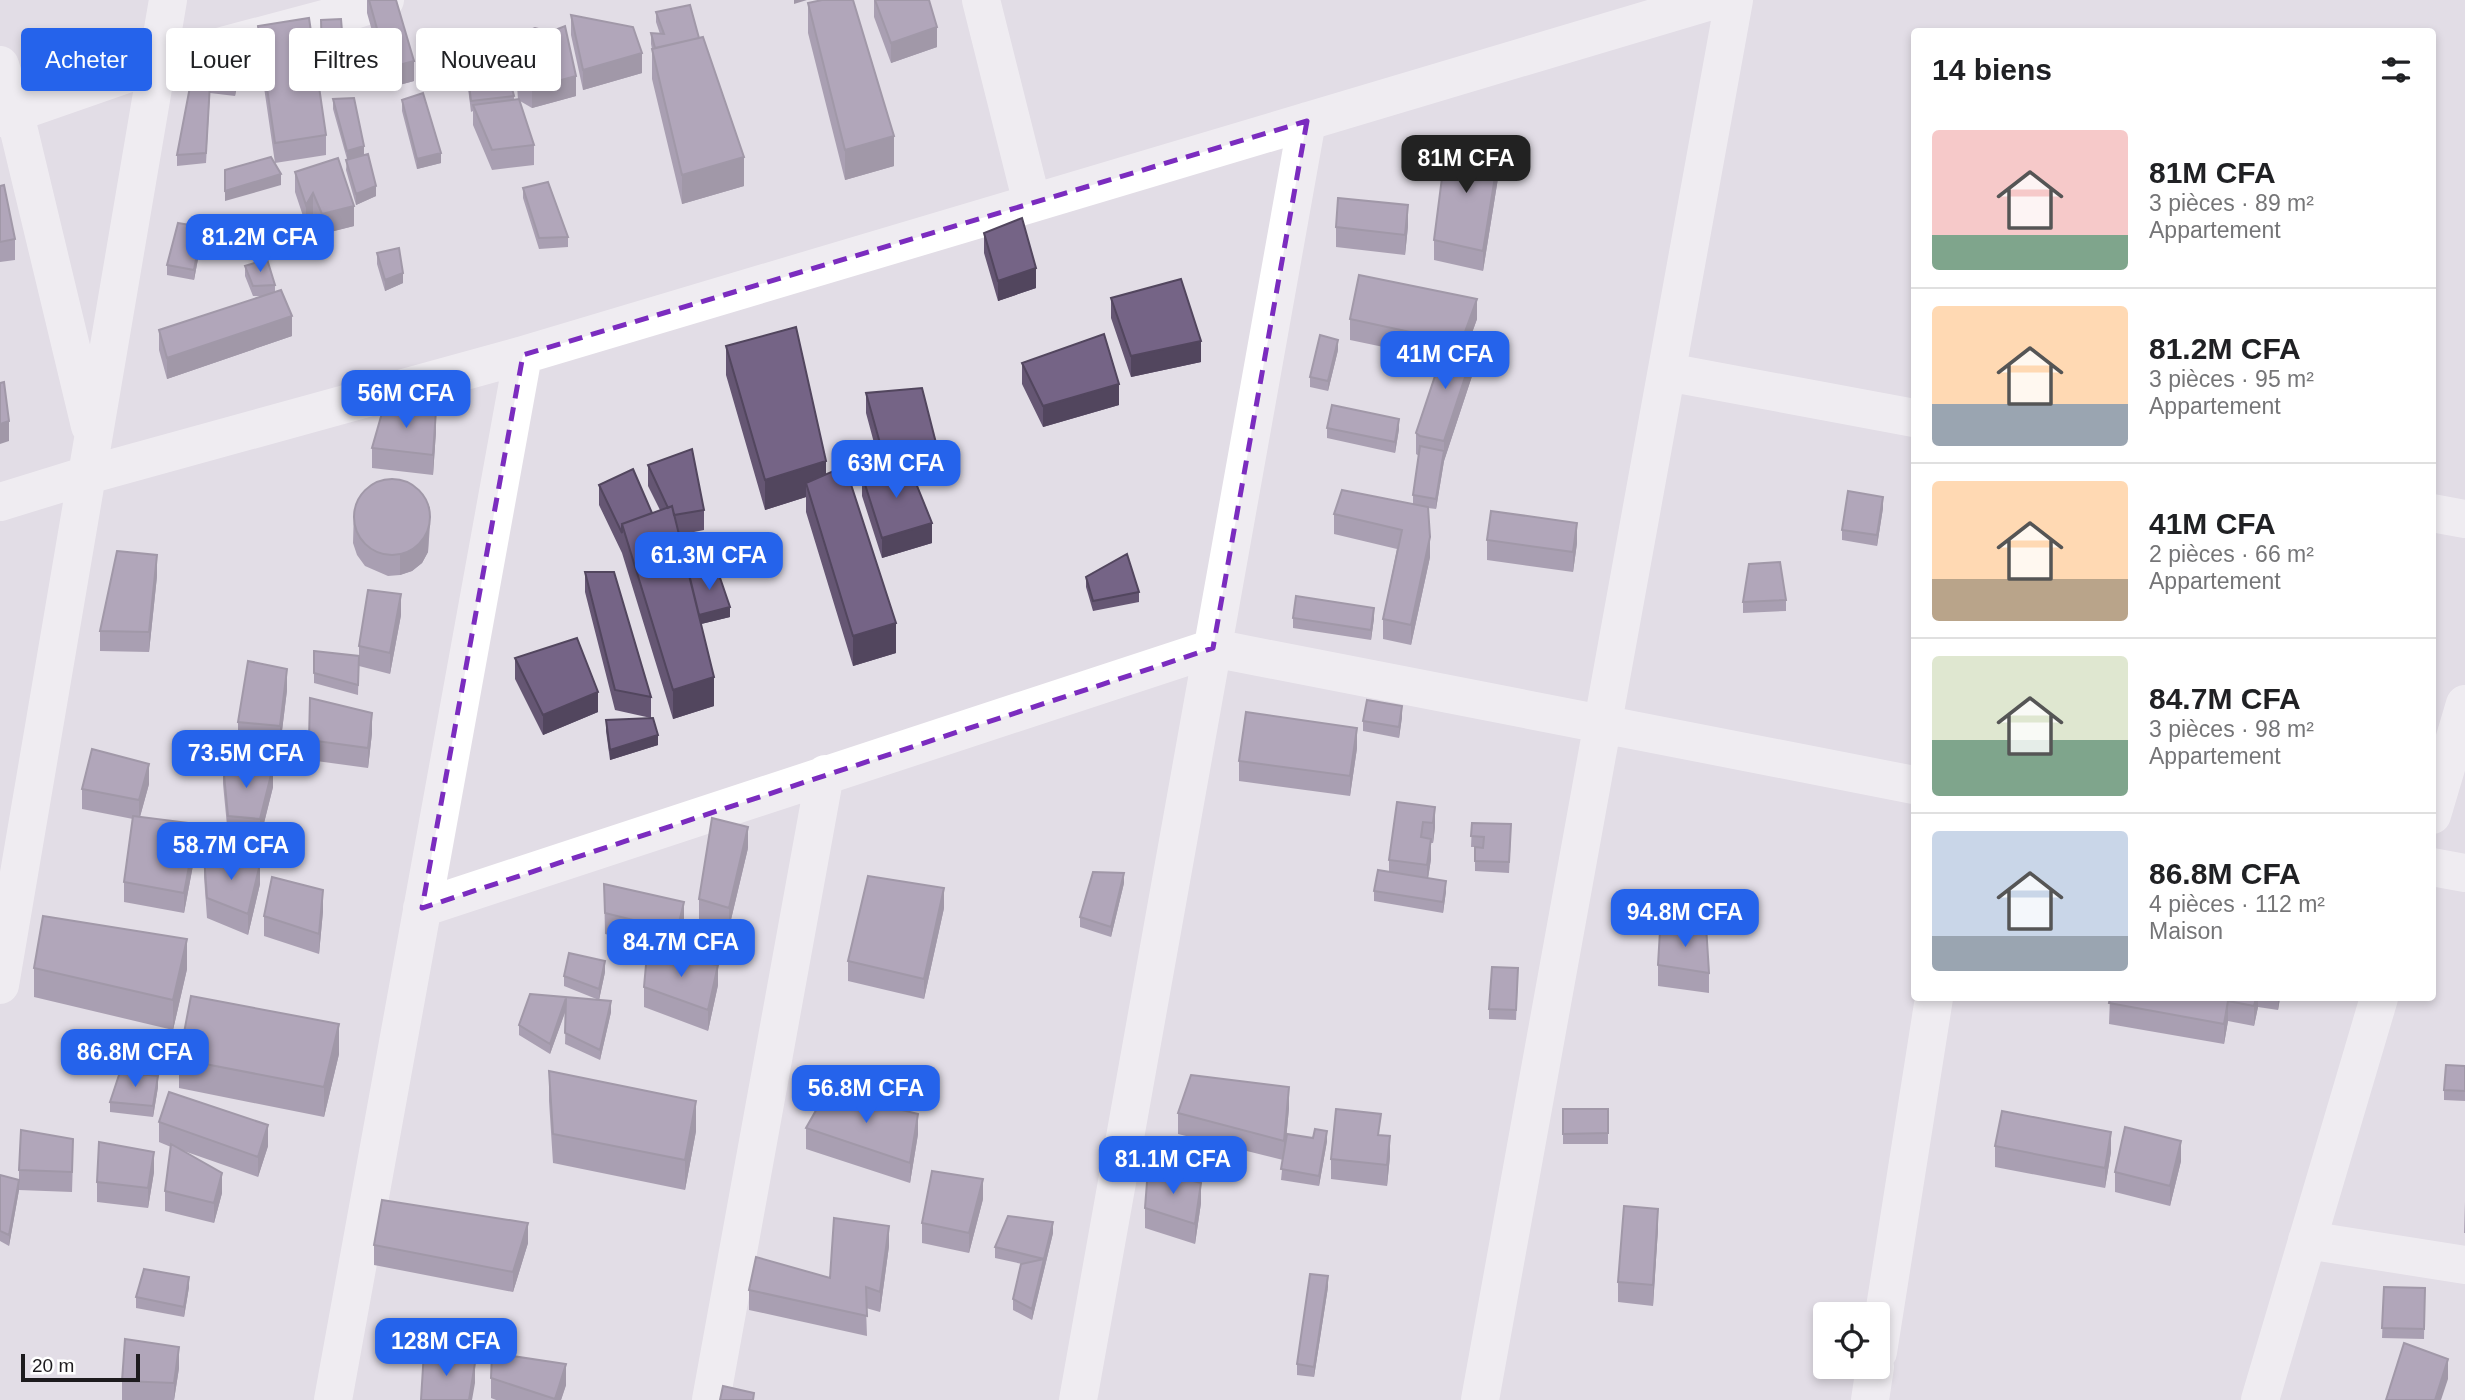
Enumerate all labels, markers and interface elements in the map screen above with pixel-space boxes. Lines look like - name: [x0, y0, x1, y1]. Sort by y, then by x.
- chip: Acheter: [21, 28, 152, 91]
- chip: Louer: [166, 28, 275, 91]
- chip: Filtres: [289, 28, 402, 91]
- chip: Nouveau: [416, 28, 561, 91]
- icon: filters: [2377, 51, 2415, 89]
- text: 14 biens: [1932, 53, 2052, 86]
- pin: 81M CFA: [1401, 136, 1531, 195]
- text: 81M CFA: [1417, 145, 1515, 171]
- text: 81M CFA: [2149, 156, 2276, 189]
- icon: home: [1988, 158, 2072, 242]
- text: 3 pièces · 89 m²: [2149, 190, 2314, 216]
- pin: 81.2M CFA: [180, 215, 340, 274]
- text: Appartement: [2149, 217, 2281, 243]
- text: 81.2M CFA: [202, 224, 318, 250]
- pin: 41M CFA: [1380, 332, 1510, 391]
- text: 81.2M CFA: [2149, 332, 2301, 365]
- icon: home: [1988, 334, 2072, 418]
- text: 41M CFA: [1396, 341, 1494, 367]
- text: 3 pièces · 95 m²: [2149, 366, 2314, 392]
- pin: 56M CFA: [341, 370, 471, 430]
- text: 56M CFA: [357, 380, 455, 406]
- text: Appartement: [2149, 393, 2281, 419]
- pin: 63M CFA: [831, 440, 961, 500]
- text: 63M CFA: [847, 450, 945, 476]
- text: 41M CFA: [2149, 507, 2276, 540]
- icon: home: [1988, 509, 2072, 593]
- pin: 61.3M CFA: [629, 532, 789, 592]
- text: 2 pièces · 66 m²: [2149, 541, 2314, 567]
- text: 61.3M CFA: [651, 542, 767, 568]
- text: Appartement: [2149, 568, 2281, 594]
- text: 84.7M CFA: [2149, 682, 2301, 715]
- icon: home: [1988, 684, 2072, 768]
- text: 3 pièces · 98 m²: [2149, 716, 2314, 742]
- pin: 73.5M CFA: [166, 730, 326, 790]
- text: 73.5M CFA: [188, 740, 304, 766]
- text: Appartement: [2149, 743, 2281, 769]
- pin: 58.7M CFA: [151, 822, 311, 882]
- text: 58.7M CFA: [173, 832, 289, 858]
- text: 86.8M CFA: [2149, 857, 2301, 890]
- icon: home: [1988, 859, 2072, 943]
- pin: 94.8M CFA: [1605, 890, 1765, 949]
- text: 4 pièces · 112 m²: [2149, 891, 2325, 917]
- text: 94.8M CFA: [1627, 899, 1743, 925]
- text: Maison: [2149, 918, 2223, 944]
- pin: 84.7M CFA: [601, 920, 761, 979]
- text: 84.7M CFA: [623, 929, 739, 955]
- pin: 86.8M CFA: [55, 1030, 215, 1089]
- text: 86.8M CFA: [77, 1039, 193, 1065]
- pin: 56.8M CFA: [786, 1066, 946, 1125]
- text: 56.8M CFA: [808, 1075, 924, 1101]
- pin: 81.1M CFA: [1093, 1136, 1253, 1196]
- text: 81.1M CFA: [1115, 1146, 1231, 1172]
- map controls: [1813, 1302, 1890, 1379]
- button: locate: [1813, 1302, 1890, 1379]
- pin: 128M CFA: [374, 1318, 518, 1378]
- text: 128M CFA: [391, 1328, 501, 1354]
- scale bar: [21, 1351, 140, 1383]
- text: 20 m: [32, 1355, 74, 1376]

